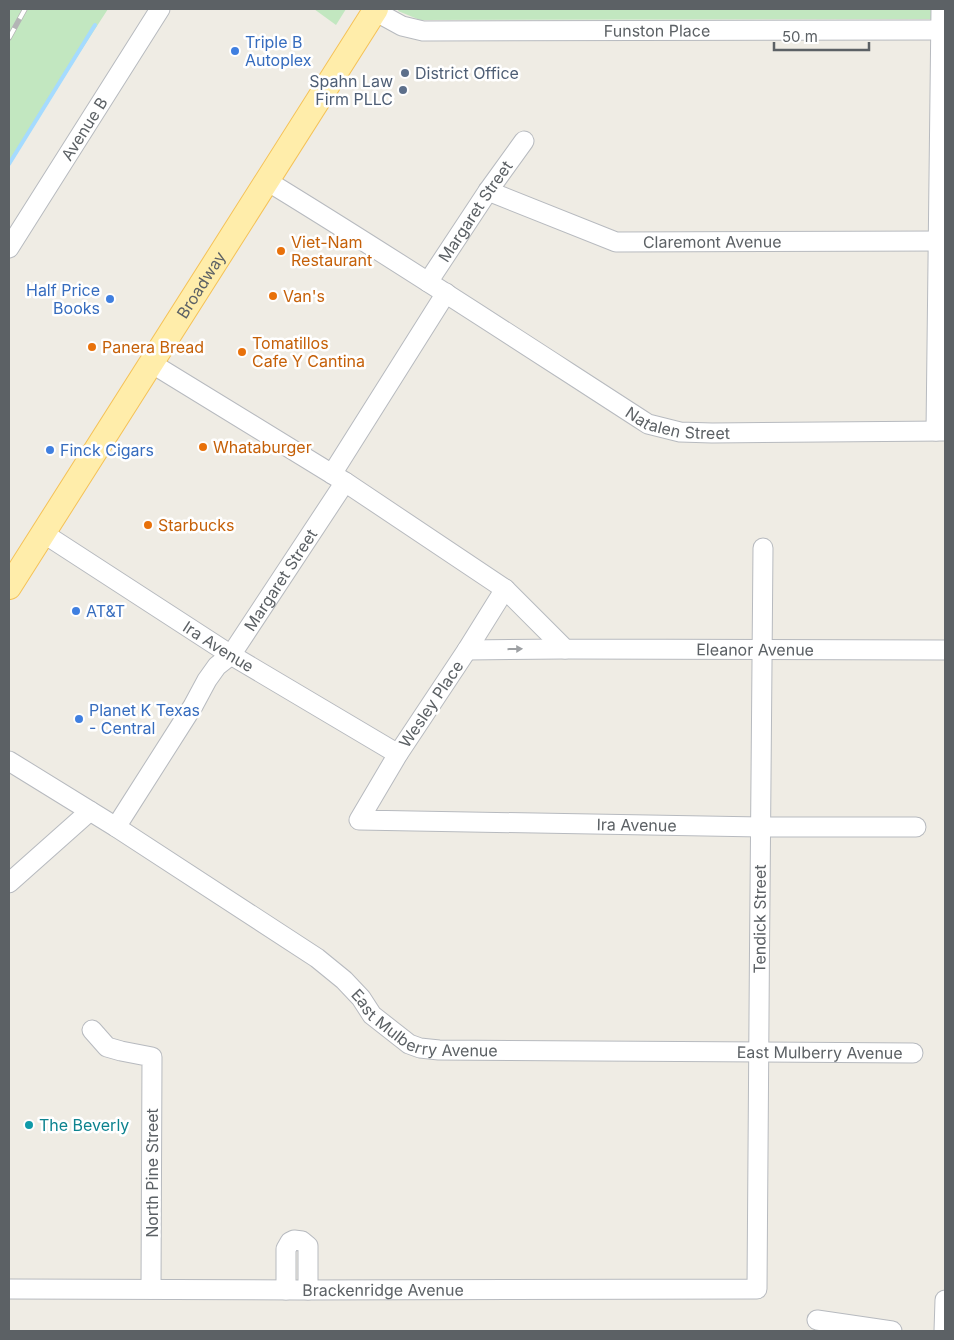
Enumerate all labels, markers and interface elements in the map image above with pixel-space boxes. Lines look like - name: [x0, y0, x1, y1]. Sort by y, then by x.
- street label: Funston Place: [604, 20, 710, 41]
- scale bar: [774, 20, 869, 52]
- text: 50 m: [782, 27, 818, 46]
- place label: Triple B Autoplex: [245, 32, 312, 70]
- marker: Triple B Autoplex: [229, 45, 241, 57]
- place label: District Office: [415, 63, 519, 83]
- marker: District Office: [399, 67, 411, 79]
- place label: Spahn Law Firm PLLC: [309, 71, 393, 109]
- marker: Spahn Law Firm PLLC: [397, 84, 409, 96]
- street label: Avenue B: [57, 93, 112, 164]
- street label: Margaret Street: [434, 157, 517, 266]
- street label: Claremont Avenue: [643, 231, 782, 252]
- place label: Viet-Nam Restaurant: [291, 232, 372, 270]
- marker: Viet-Nam Restaurant: [275, 245, 287, 257]
- street label: Broadway: [172, 248, 230, 322]
- place label: Half Price Books: [26, 280, 100, 318]
- place label: Van's: [283, 286, 325, 306]
- marker: Van's: [267, 290, 279, 302]
- marker: Half Price Books: [104, 293, 116, 305]
- place label: Tomatillos Cafe Y Cantina: [252, 333, 365, 371]
- place label: Panera Bread: [102, 337, 204, 357]
- marker: Panera Bread: [86, 341, 98, 353]
- marker: Tomatillos Cafe Y Cantina: [236, 346, 248, 358]
- street label: Natalen Street: [622, 402, 730, 443]
- place label: Whataburger: [213, 437, 312, 457]
- place label: Finck Cigars: [60, 440, 154, 460]
- marker: Whataburger: [197, 441, 209, 453]
- marker: Finck Cigars: [44, 444, 56, 456]
- place label: Starbucks: [158, 515, 234, 535]
- marker: Starbucks: [142, 519, 154, 531]
- street label: Margaret Street: [240, 525, 321, 635]
- place label: AT&T: [86, 601, 125, 621]
- marker: AT&T: [70, 605, 82, 617]
- street label: Ira Avenue: [179, 617, 258, 676]
- street label: Eleanor Avenue: [696, 639, 814, 660]
- one-way arrow: [508, 645, 524, 653]
- street label: Wesley Place: [395, 657, 467, 751]
- place label: Planet K Texas - Central: [89, 700, 200, 738]
- marker: Planet K Texas - Central: [73, 713, 85, 725]
- street label: Ira Avenue: [596, 814, 677, 836]
- street label: Tendick Street: [749, 864, 770, 974]
- street label: East Mulberry Avenue: [347, 984, 498, 1060]
- street label: East Mulberry Avenue: [737, 1042, 903, 1063]
- street label: North Pine Street: [142, 1108, 162, 1238]
- place label: The Beverly: [39, 1115, 129, 1135]
- marker: The Beverly: [23, 1119, 35, 1131]
- street label: Brackenridge Avenue: [302, 1280, 464, 1300]

